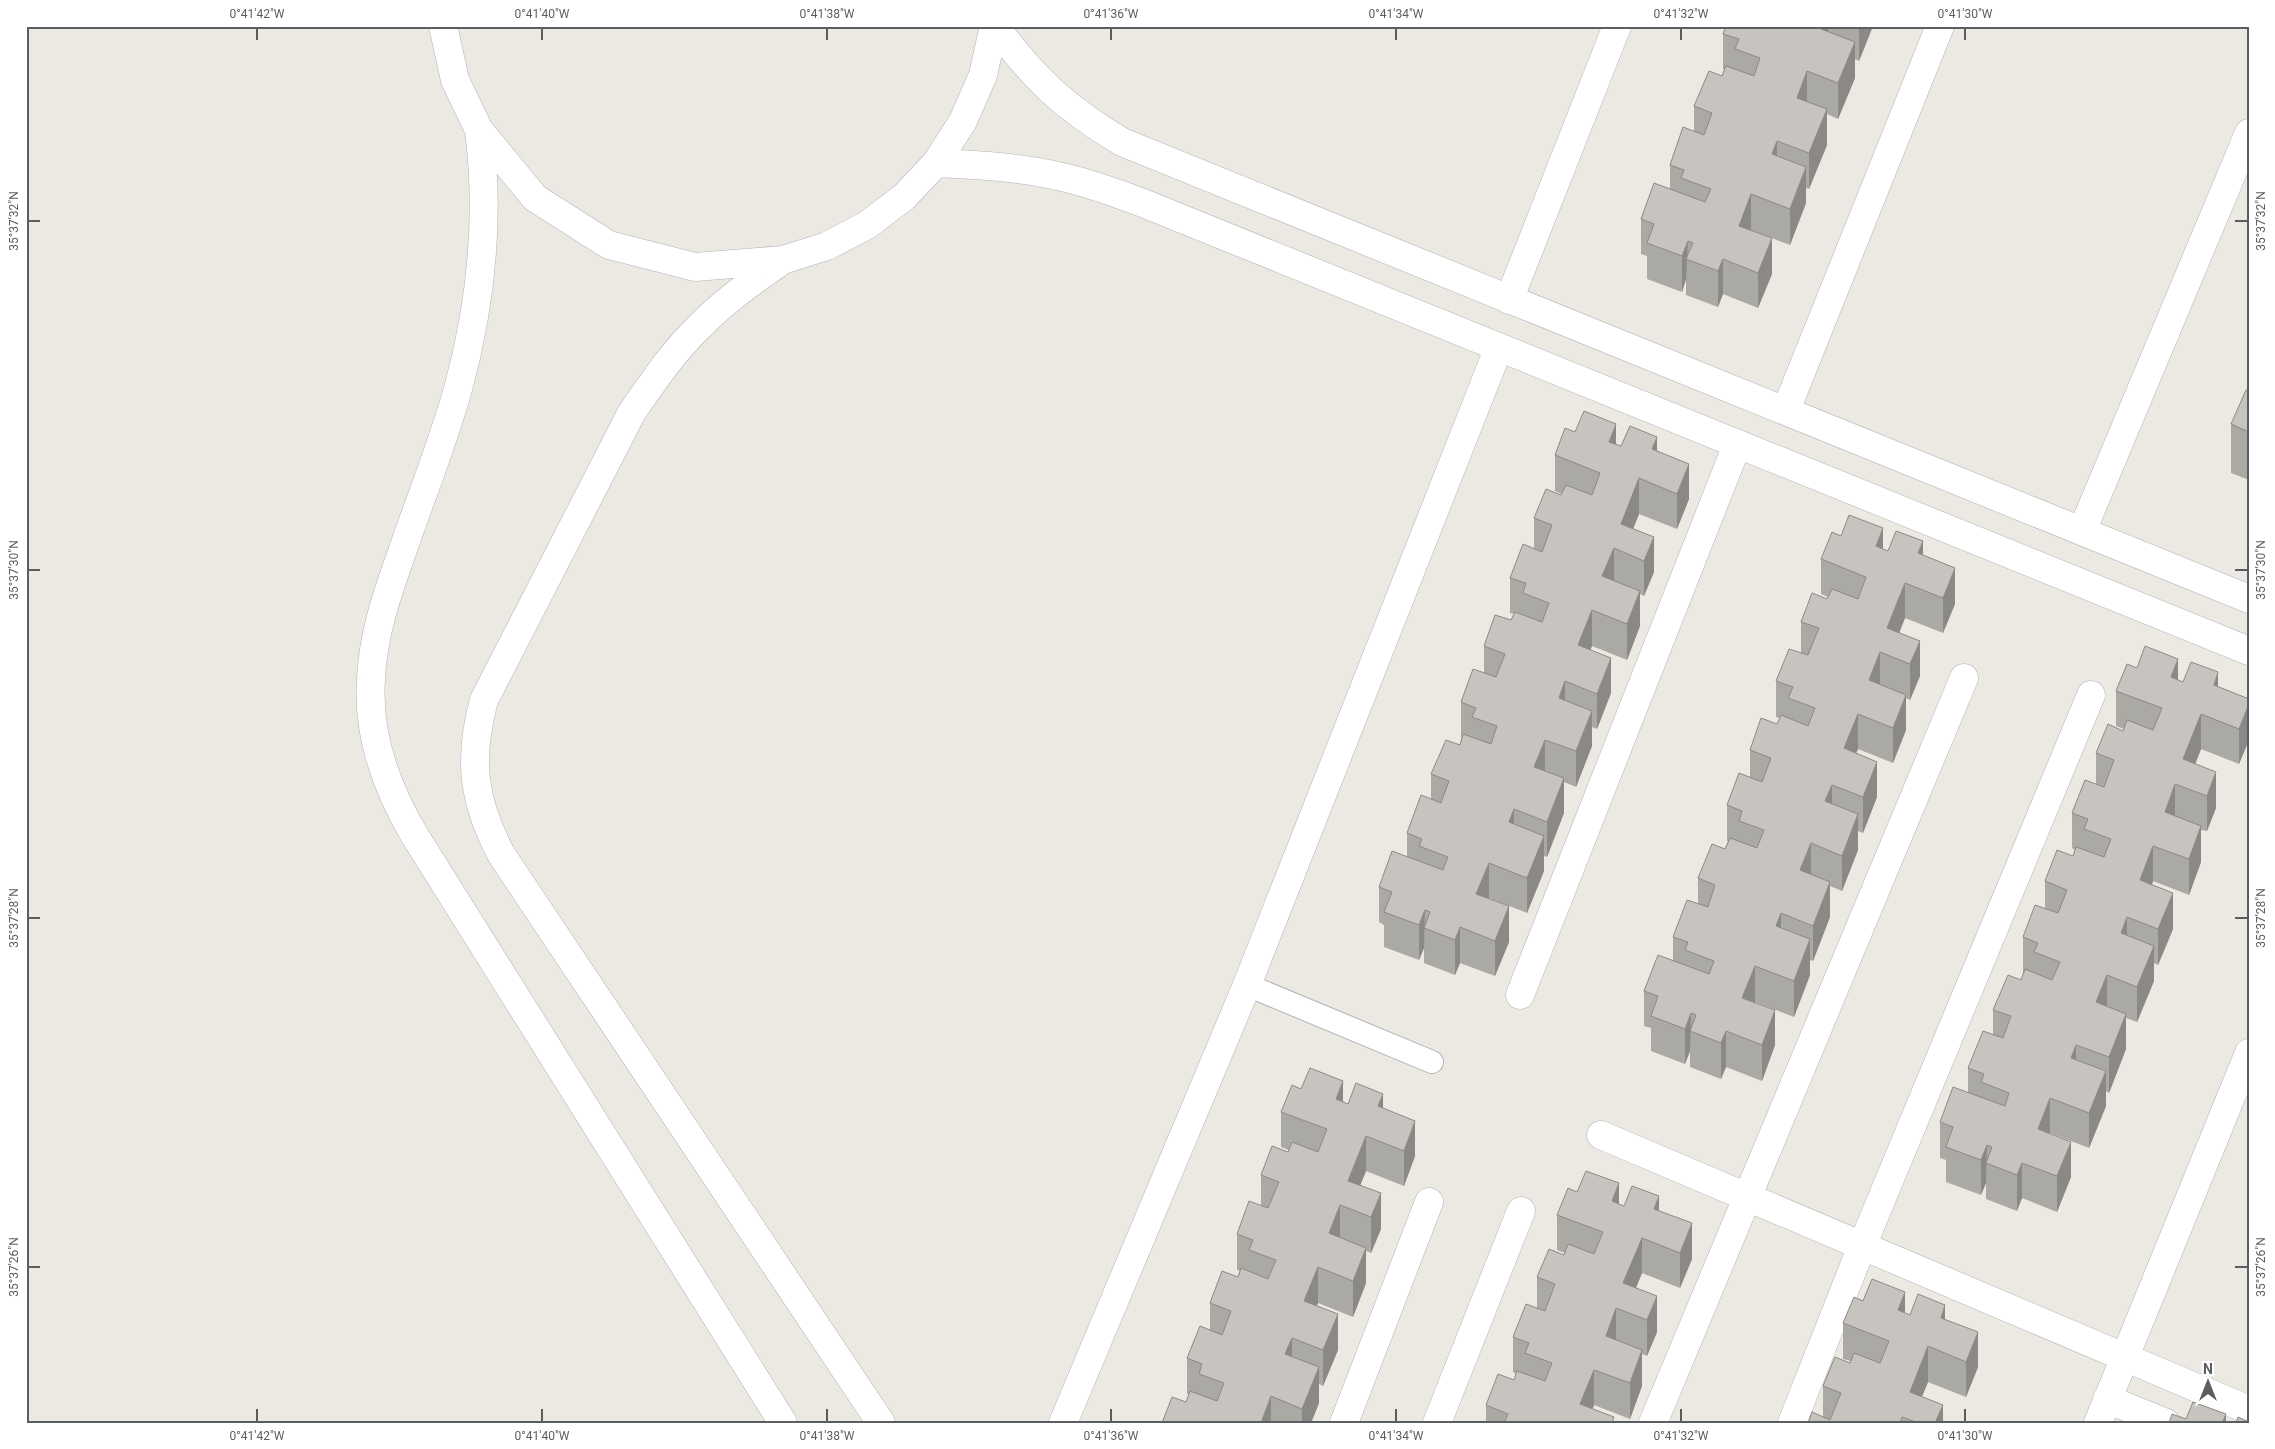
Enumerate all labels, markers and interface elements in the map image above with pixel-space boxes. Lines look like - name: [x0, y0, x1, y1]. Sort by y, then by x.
- text: 0°41'42"W: [230, 7, 285, 21]
- text: 0°41'40"W: [515, 7, 570, 21]
- text: 0°41'38"W: [800, 7, 855, 21]
- text: 0°41'36"W: [1084, 7, 1139, 21]
- text: 0°41'34"W: [1369, 7, 1424, 21]
- text: 0°41'32"W: [1654, 7, 1709, 21]
- text: 0°41'30"W: [1938, 7, 1993, 21]
- text: 35°37'32"N: [7, 191, 21, 251]
- text: 35°37'32"N: [2254, 191, 2268, 251]
- text: 35°37'30"N: [7, 540, 21, 600]
- text: 35°37'30"N: [2254, 540, 2268, 600]
- text: 35°37'28"N: [7, 888, 21, 948]
- text: 35°37'28"N: [2254, 888, 2268, 948]
- text: 35°37'26"N: [7, 1237, 21, 1297]
- text: 35°37'26"N: [2254, 1237, 2268, 1297]
- north arrow: [2182, 1356, 2232, 1406]
- text: N: [2203, 1361, 2213, 1377]
- text: 0°41'42"W: [230, 1429, 285, 1443]
- text: 0°41'40"W: [515, 1429, 570, 1443]
- text: 0°41'38"W: [800, 1429, 855, 1443]
- text: 0°41'36"W: [1084, 1429, 1139, 1443]
- text: 0°41'34"W: [1369, 1429, 1424, 1443]
- text: 0°41'32"W: [1654, 1429, 1709, 1443]
- text: 0°41'30"W: [1938, 1429, 1993, 1443]

